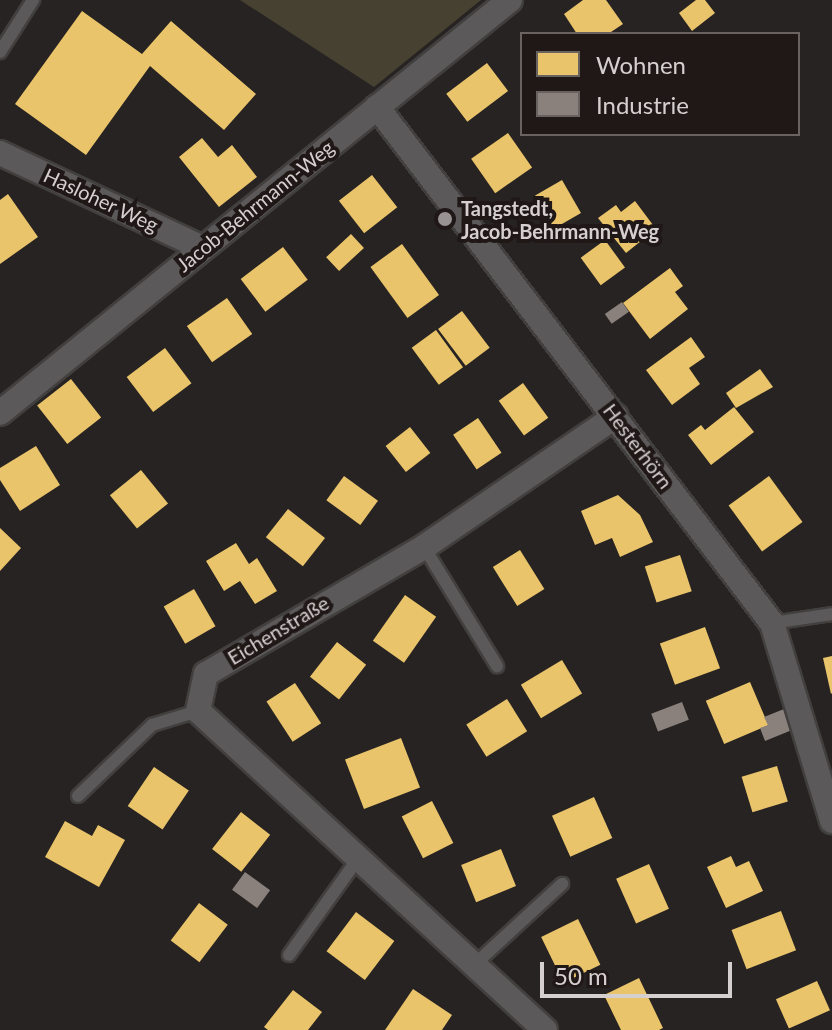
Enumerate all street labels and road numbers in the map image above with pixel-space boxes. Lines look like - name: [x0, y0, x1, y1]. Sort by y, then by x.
- street label: Jacob-Behrmann-Weg: [171, 135, 339, 277]
- street label: Hasloher Weg: [40, 163, 162, 237]
- street label: Hesterhörn: [598, 399, 678, 493]
- street label: Eichenstraße: [223, 590, 333, 670]

